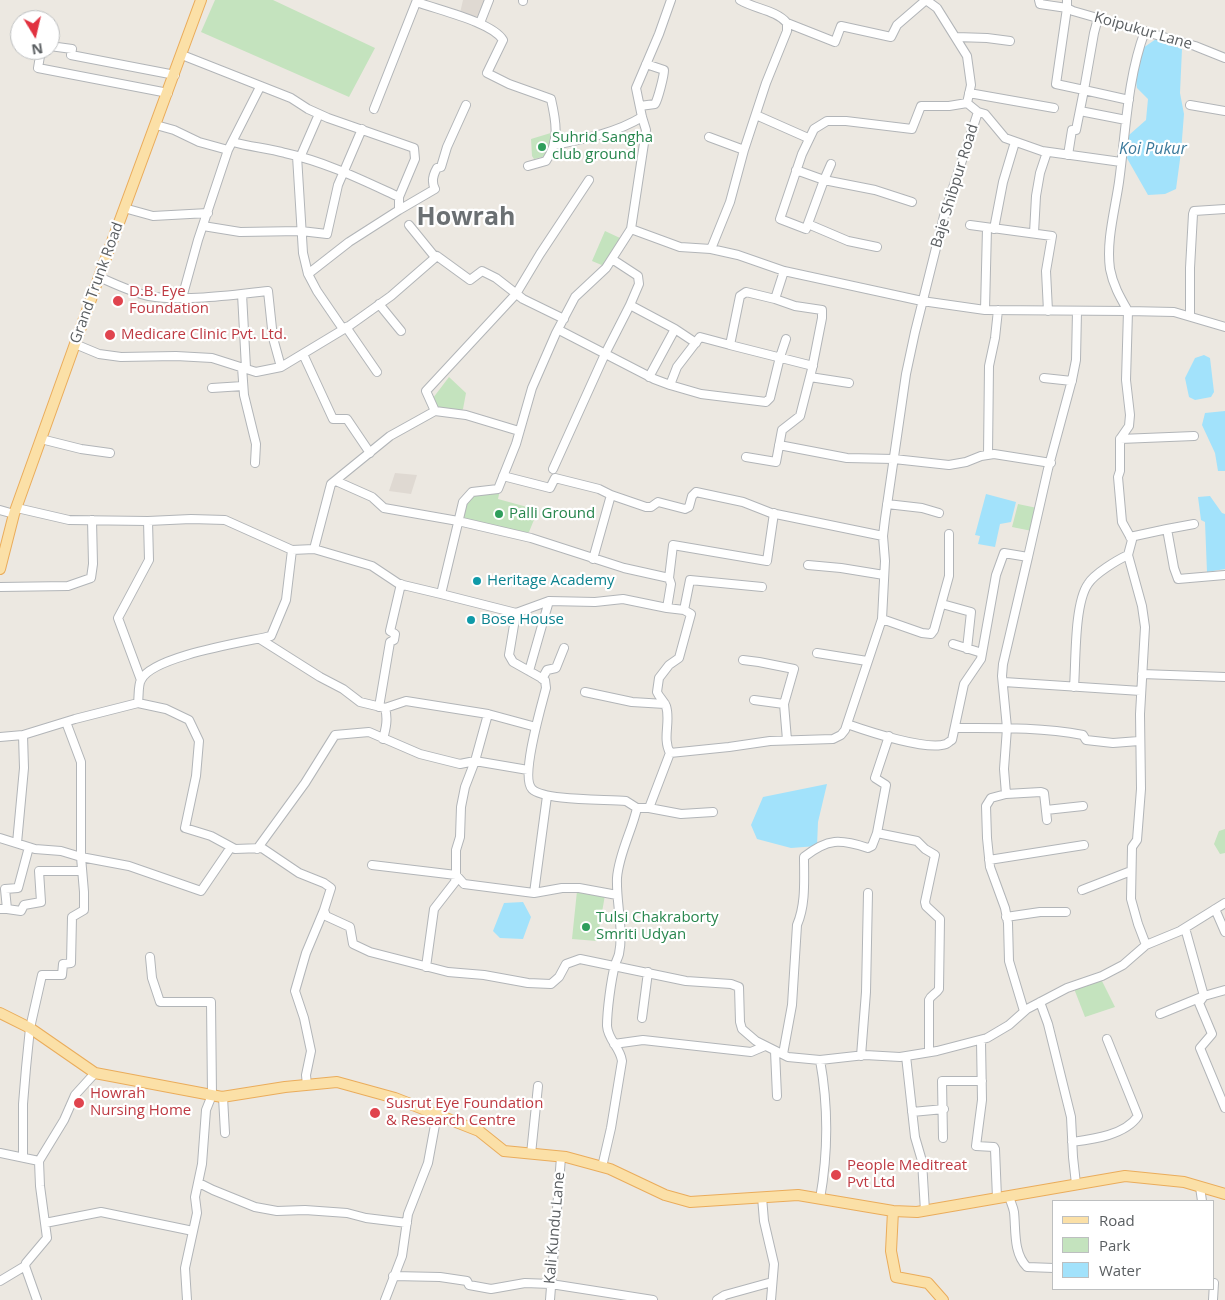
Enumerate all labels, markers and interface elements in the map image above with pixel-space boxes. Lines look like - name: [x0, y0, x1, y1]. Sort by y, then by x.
- street label: Koipukur Lane: [1092, 8, 1194, 54]
- north arrow: [10, 10, 60, 60]
- text: N: [30, 39, 44, 60]
- street label: Baje Shibpur Road: [928, 122, 982, 250]
- place label: Suhrid Sangha club ground: [552, 129, 653, 164]
- water label: Koi Pukur: [1119, 139, 1187, 159]
- marker: Suhrid Sangha club ground: [536, 141, 548, 153]
- district label: Howrah: [417, 203, 515, 233]
- street label: Grand Trunk Road: [67, 220, 127, 346]
- place label: D.B. Eye Foundation: [129, 283, 209, 318]
- marker: D.B. Eye Foundation: [111, 294, 125, 308]
- place label: Medicare Clinic Pvt. Ltd.: [121, 326, 287, 344]
- marker: Medicare Clinic Pvt. Ltd.: [103, 328, 117, 342]
- place label: Palli Ground: [509, 505, 595, 523]
- marker: Palli Ground: [493, 508, 505, 520]
- place label: Heritage Academy: [487, 572, 615, 590]
- marker: Heritage Academy: [471, 575, 483, 587]
- place label: Bose House: [481, 611, 564, 629]
- marker: Bose House: [465, 614, 477, 626]
- place label: Tulsi Chakraborty Smriti Udyan: [596, 909, 719, 944]
- marker: Tulsi Chakraborty Smriti Udyan: [580, 921, 592, 933]
- place label: Howrah Nursing Home: [90, 1085, 191, 1120]
- place label: Susrut Eye Foundation & Research Centre: [386, 1095, 543, 1130]
- marker: Howrah Nursing Home: [72, 1096, 86, 1110]
- marker: Susrut Eye Foundation & Research Centre: [368, 1106, 382, 1120]
- place label: People Meditreat Pvt Ltd: [847, 1157, 967, 1192]
- marker: People Meditreat Pvt Ltd: [829, 1168, 843, 1182]
- street label: Kali Kundu Lane: [541, 1171, 569, 1285]
- legend: [1052, 1200, 1215, 1290]
- text: Road: [1099, 1210, 1135, 1230]
- text: Park: [1099, 1235, 1130, 1255]
- text: Water: [1099, 1260, 1141, 1280]

